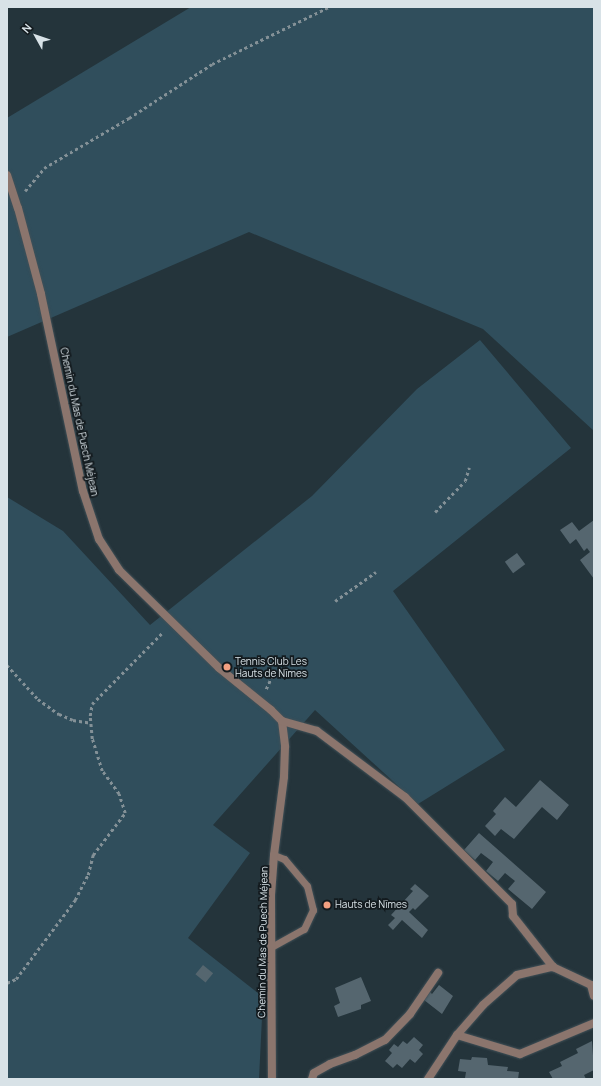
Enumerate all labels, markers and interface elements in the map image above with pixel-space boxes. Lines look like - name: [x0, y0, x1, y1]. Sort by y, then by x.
- north arrow: [16, 16, 56, 56]
- text: N: [18, 20, 35, 36]
- street label: Chemin du Mas de Puech Méjean: [57, 347, 101, 497]
- place label: Tennis Club Les Hauts de Nîmes: [235, 655, 307, 678]
- marker: Tennis Club Les Hauts de Nîmes: [222, 662, 232, 672]
- street label: Chemin du Mas de Puech Méjean: [256, 866, 270, 1018]
- place label: Hauts de Nîmes: [335, 899, 407, 911]
- marker: Hauts de Nîmes: [322, 900, 332, 910]

